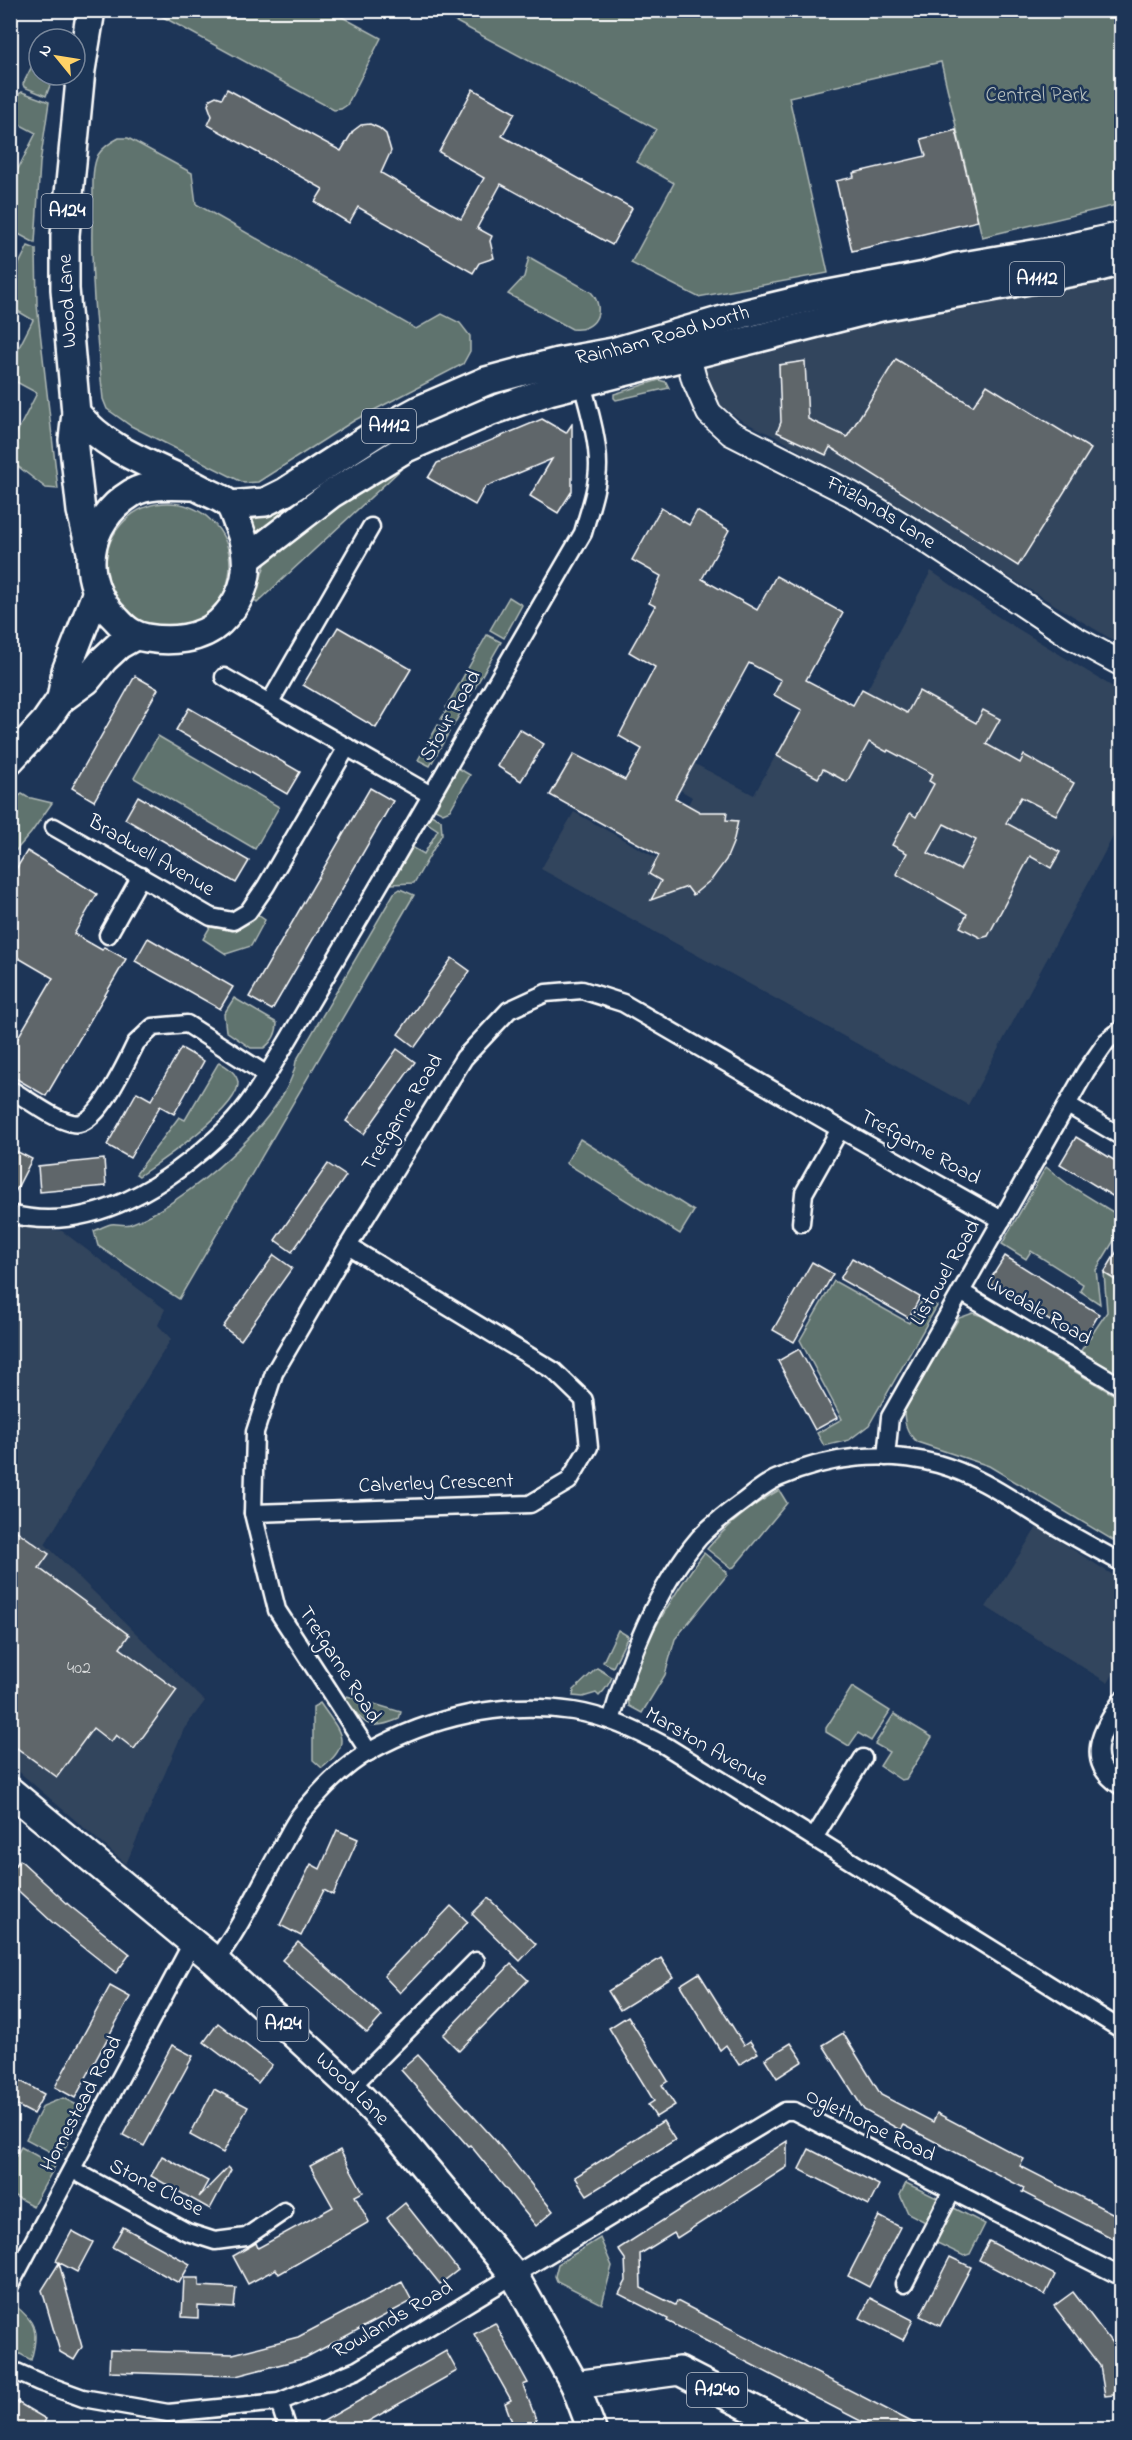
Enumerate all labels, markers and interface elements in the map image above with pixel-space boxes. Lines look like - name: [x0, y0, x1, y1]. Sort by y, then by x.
- north arrow: [27, 27, 87, 87]
- text: N: [33, 40, 59, 61]
- park label: Central Park: [986, 81, 1089, 111]
- road number: A124: [42, 194, 92, 228]
- street label: Wood Lane: [51, 253, 85, 349]
- road number: A1112: [1010, 262, 1064, 296]
- street label: Rainham Road North: [573, 298, 753, 374]
- road number: A1112: [362, 409, 416, 443]
- street label: Frizlands Lane: [820, 468, 942, 558]
- street label: Stour Road: [413, 665, 489, 767]
- street label: Bradwell Avenue: [81, 807, 221, 905]
- street label: Trefgarne Road: [355, 1048, 453, 1179]
- street label: Trefgarne Road: [853, 1102, 986, 1195]
- street label: Listowel Road: [904, 1214, 989, 1332]
- street label: Uvedale Road: [979, 1268, 1097, 1354]
- street label: Calverley Crescent: [358, 1466, 514, 1504]
- street label: Trefgarne Road: [288, 1601, 388, 1731]
- house number: 402: [67, 1656, 91, 1682]
- street label: Marston Avenue: [639, 1700, 774, 1795]
- road number: A124: [258, 2007, 308, 2041]
- street label: Homestead Road: [34, 2031, 131, 2177]
- street label: Wood Lane: [308, 2046, 396, 2133]
- street label: Oglethorpe Road: [799, 2081, 940, 2172]
- street label: Stone Close: [104, 2151, 209, 2225]
- street label: Rowlands Road: [327, 2273, 459, 2367]
- road number: A1240: [687, 2373, 747, 2407]

